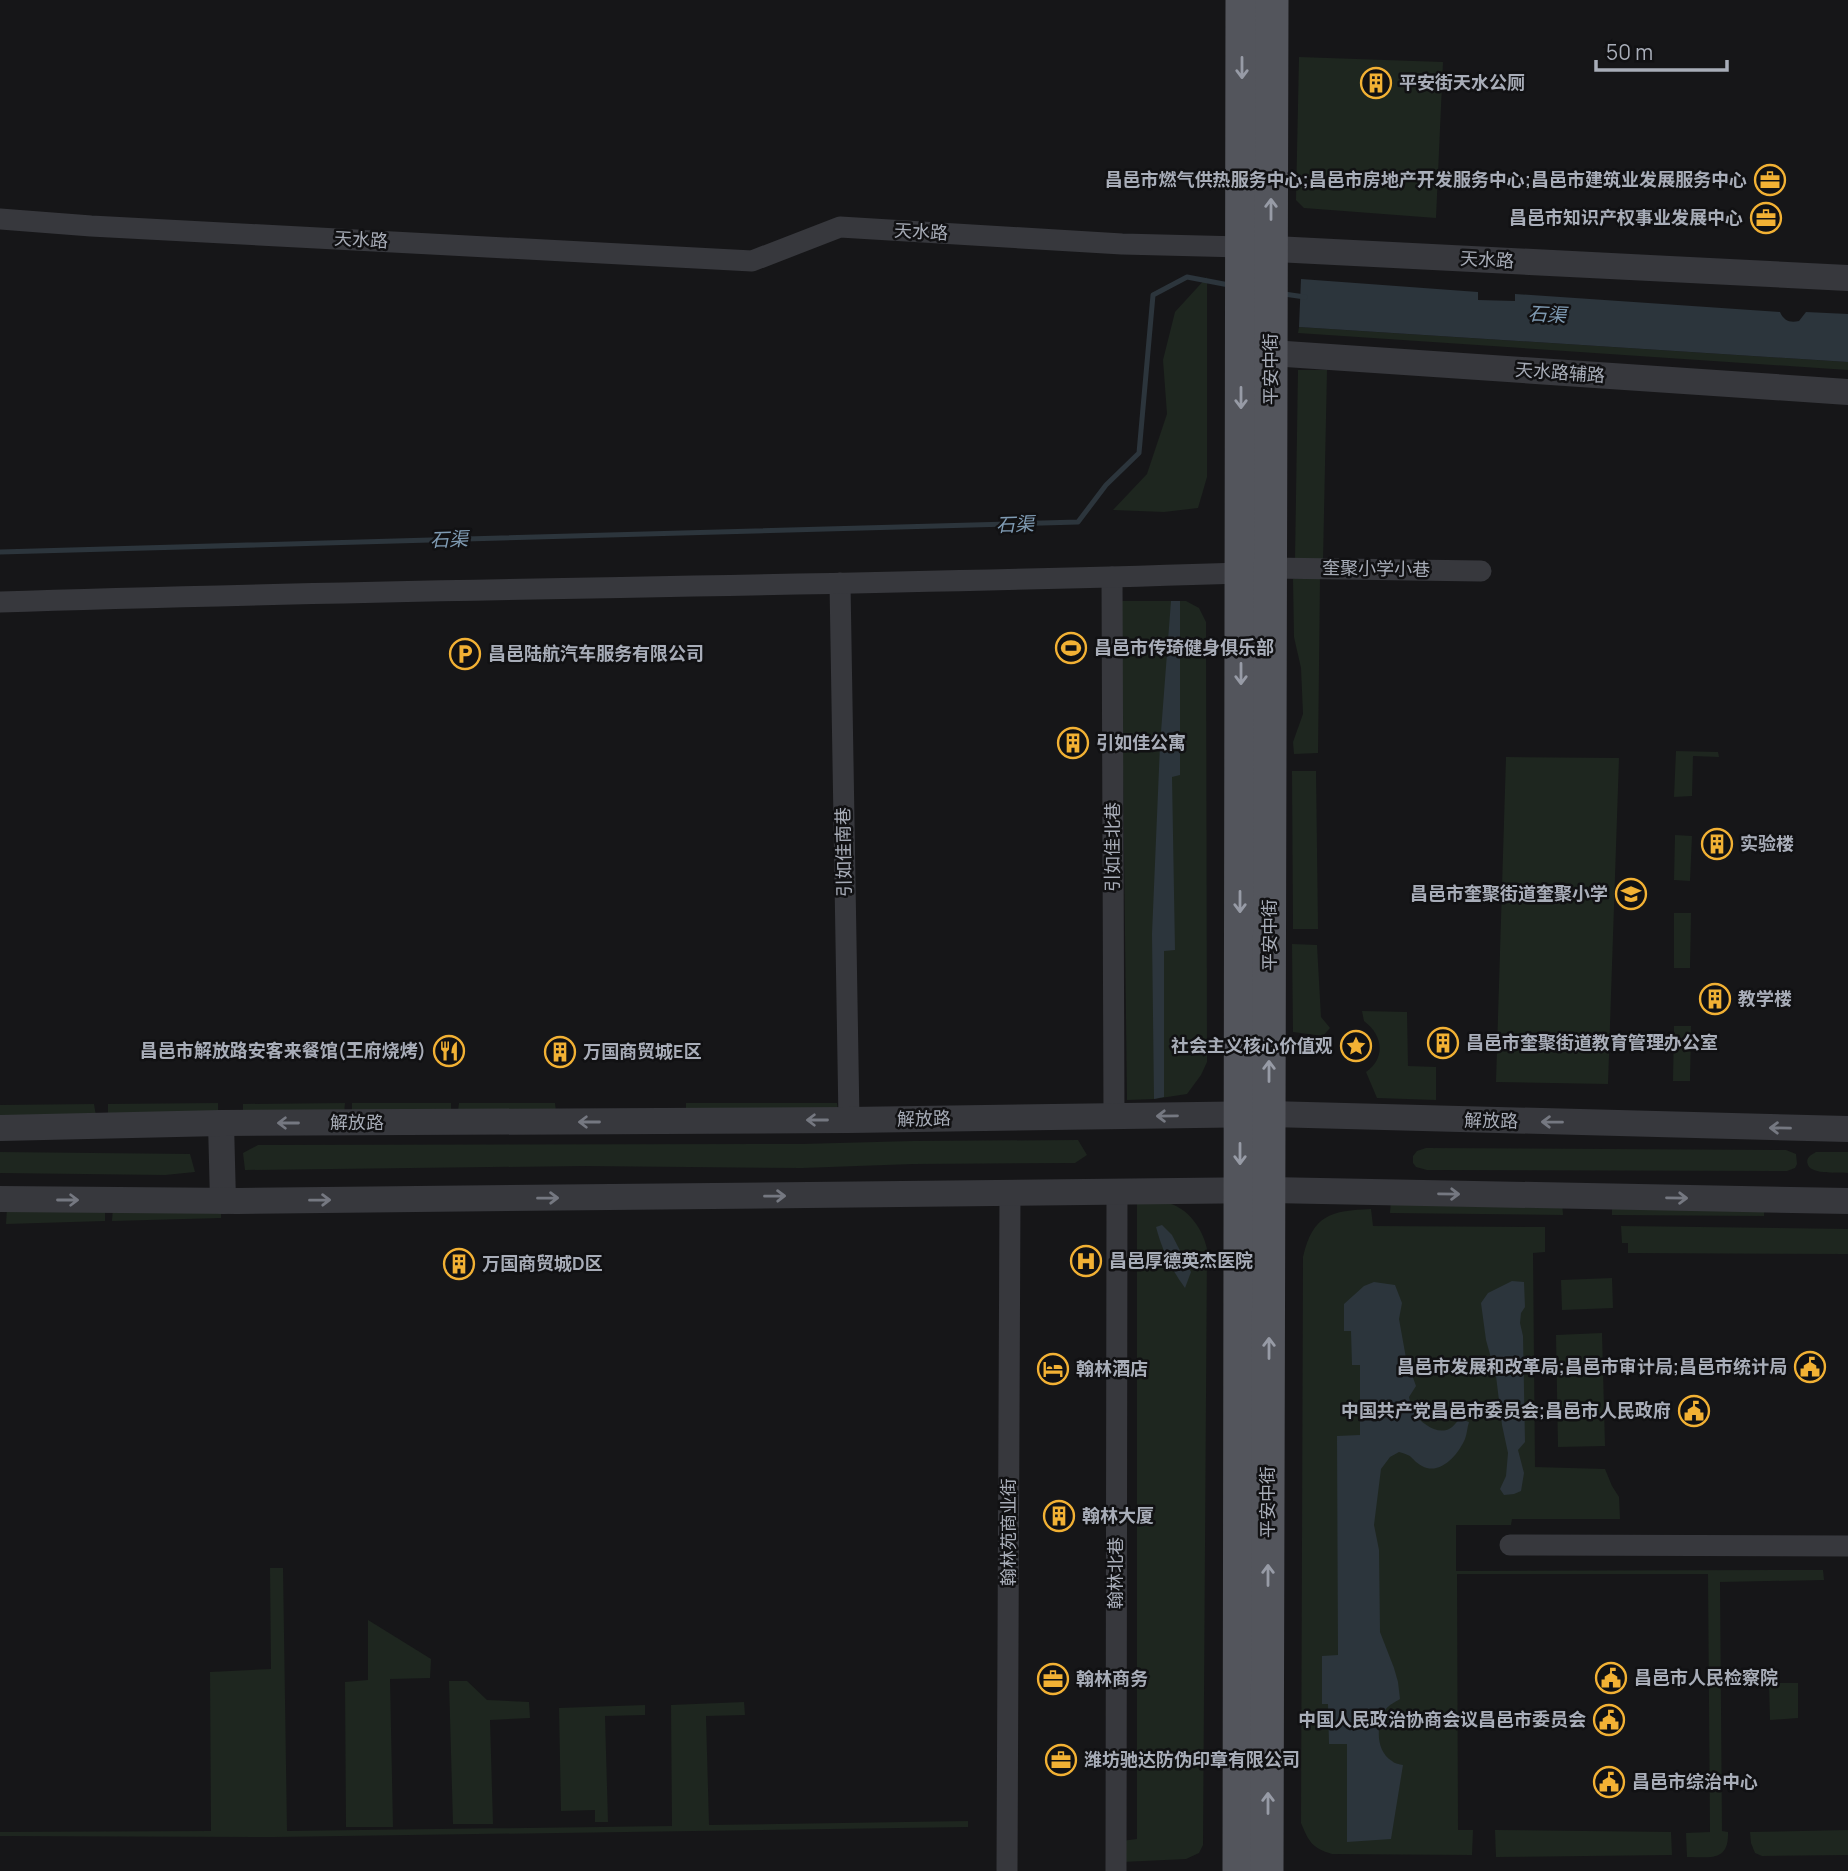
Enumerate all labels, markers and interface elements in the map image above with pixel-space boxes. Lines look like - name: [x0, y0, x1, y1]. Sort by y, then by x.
- scale bar: [1596, 28, 1727, 72]
- text: 50 m: [1606, 38, 1653, 66]
- one-way arrow: [1235, 56, 1249, 79]
- building icon: 平安街天水公厕: [1359, 66, 1393, 100]
- place label: 平安街天水公厕: [1399, 70, 1525, 94]
- office icon: 昌邑市燃气供热服务中心;昌邑市房地产开发服务中心;昌邑市建筑业发展服务中心: [1753, 163, 1787, 197]
- place label: 昌邑市燃气供热服务中心;昌邑市房地产开发服务中心;昌邑市建筑业发展服务中心: [1105, 167, 1747, 191]
- one-way arrow: [1264, 198, 1278, 221]
- office icon: 昌邑市知识产权事业发展中心: [1749, 201, 1783, 235]
- place label: 昌邑市知识产权事业发展中心: [1509, 205, 1743, 229]
- street label: 天水路: [893, 218, 949, 244]
- street label: 天水路: [333, 226, 389, 252]
- street label: 天水路: [1459, 246, 1515, 272]
- water label: 石渠: [1527, 300, 1570, 328]
- street label: 平安中街: [1258, 333, 1282, 405]
- street label: 天水路辅路: [1514, 357, 1606, 387]
- one-way arrow: [1234, 386, 1248, 409]
- water label: 石渠: [996, 510, 1037, 538]
- water label: 石渠: [430, 525, 471, 553]
- street label: 奎聚小学小巷: [1322, 555, 1430, 581]
- sports icon: 昌邑市传琦健身俱乐部: [1054, 631, 1088, 665]
- place label: 昌邑市传琦健身俱乐部: [1094, 635, 1274, 659]
- parking icon: 昌邑陆航汽车服务有限公司: [448, 637, 482, 671]
- place label: 昌邑陆航汽车服务有限公司: [488, 641, 704, 665]
- one-way arrow: [1234, 662, 1248, 685]
- building icon: 引如佳公寓: [1056, 726, 1090, 760]
- place label: 引如佳公寓: [1096, 730, 1186, 754]
- street label: 引如佳北巷: [1100, 802, 1124, 892]
- street label: 引如佳南巷: [830, 807, 856, 897]
- building icon: 实验楼: [1700, 827, 1734, 861]
- place label: 实验楼: [1740, 831, 1794, 855]
- school or university icon: 昌邑市奎聚街道奎聚小学: [1614, 877, 1648, 911]
- place label: 昌邑市奎聚街道奎聚小学: [1410, 881, 1608, 905]
- one-way arrow: [1233, 890, 1247, 913]
- street label: 平安中街: [1257, 899, 1281, 971]
- building icon: 教学楼: [1698, 982, 1732, 1016]
- place label: 教学楼: [1738, 986, 1792, 1010]
- building icon: 昌邑市奎聚街道教育管理办公室: [1426, 1026, 1460, 1060]
- place icon: 社会主义核心价值观: [1339, 1029, 1373, 1063]
- place label: 昌邑市奎聚街道教育管理办公室: [1466, 1030, 1718, 1054]
- place label: 社会主义核心价值观: [1171, 1033, 1333, 1057]
- restaurant icon: 昌邑市解放路安客来餐馆(王府烧烤): [432, 1034, 466, 1068]
- building icon: 万国商贸城E区: [543, 1035, 577, 1069]
- place label: 昌邑市解放路安客来餐馆(王府烧烤): [140, 1038, 426, 1062]
- place label: 万国商贸城E区: [583, 1039, 702, 1063]
- one-way arrow: [1262, 1060, 1276, 1083]
- street label: 解放路: [897, 1106, 951, 1130]
- street label: 解放路: [1464, 1108, 1518, 1132]
- one-way arrow: [1156, 1109, 1179, 1123]
- street label: 解放路: [330, 1110, 384, 1134]
- one-way arrow: [806, 1113, 829, 1127]
- one-way arrow: [578, 1115, 601, 1128]
- one-way arrow: [1541, 1115, 1564, 1129]
- one-way arrow: [277, 1116, 300, 1130]
- one-way arrow: [1769, 1121, 1792, 1134]
- one-way arrow: [1233, 1142, 1247, 1165]
- one-way arrow: [1437, 1187, 1460, 1201]
- one-way arrow: [763, 1189, 786, 1203]
- one-way arrow: [536, 1191, 559, 1205]
- one-way arrow: [1665, 1191, 1688, 1205]
- one-way arrow: [56, 1193, 79, 1207]
- one-way arrow: [308, 1193, 331, 1207]
- hospital icon: 昌邑厚德英杰医院: [1069, 1244, 1103, 1278]
- building icon: 万国商贸城D区: [442, 1247, 476, 1281]
- place label: 昌邑厚德英杰医院: [1109, 1248, 1253, 1272]
- place label: 万国商贸城D区: [482, 1251, 603, 1275]
- one-way arrow: [1262, 1337, 1276, 1360]
- public building icon: 昌邑市发展和改革局;昌邑市审计局;昌邑市统计局: [1793, 1350, 1827, 1384]
- hotel icon: 翰林酒店: [1036, 1352, 1070, 1386]
- place label: 昌邑市发展和改革局;昌邑市审计局;昌邑市统计局: [1397, 1354, 1787, 1378]
- place label: 翰林酒店: [1076, 1356, 1148, 1380]
- public building icon: 中国共产党昌邑市委员会;昌邑市人民政府: [1677, 1394, 1711, 1428]
- place label: 中国共产党昌邑市委员会;昌邑市人民政府: [1341, 1398, 1671, 1422]
- street label: 平安中街: [1255, 1466, 1279, 1538]
- street label: 翰林苑商业街: [996, 1478, 1020, 1586]
- building icon: 翰林大厦: [1042, 1499, 1076, 1533]
- place label: 翰林大厦: [1082, 1503, 1154, 1527]
- street label: 翰林北巷: [1103, 1537, 1127, 1609]
- one-way arrow: [1261, 1564, 1275, 1587]
- public building icon: 昌邑市人民检察院: [1594, 1661, 1628, 1695]
- office icon: 翰林商务: [1036, 1662, 1070, 1696]
- place label: 昌邑市人民检察院: [1634, 1665, 1778, 1689]
- place label: 翰林商务: [1076, 1666, 1148, 1690]
- public building icon: 中国人民政治协商会议昌邑市委员会: [1592, 1703, 1626, 1737]
- place label: 中国人民政治协商会议昌邑市委员会: [1298, 1707, 1586, 1731]
- office icon: 潍坊驰达防伪印章有限公司: [1044, 1743, 1078, 1777]
- place label: 潍坊驰达防伪印章有限公司: [1084, 1747, 1300, 1771]
- public building icon: 昌邑市综治中心: [1592, 1765, 1626, 1799]
- place label: 昌邑市综治中心: [1632, 1769, 1758, 1793]
- one-way arrow: [1261, 1792, 1275, 1815]

